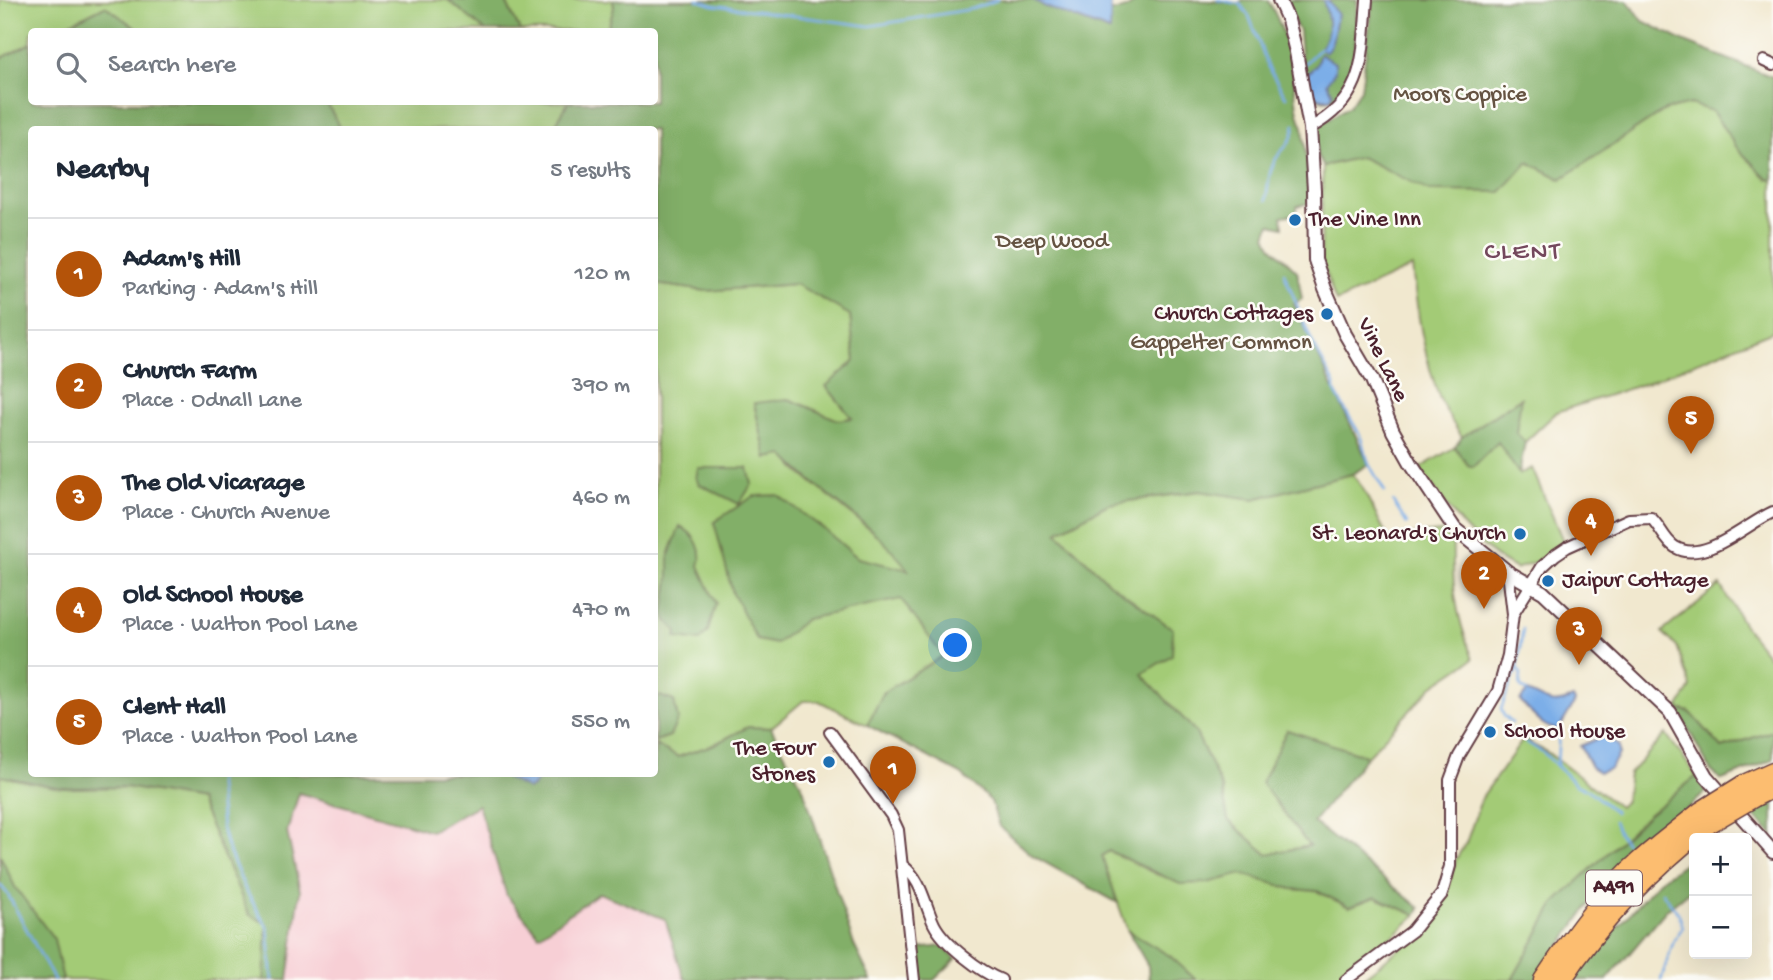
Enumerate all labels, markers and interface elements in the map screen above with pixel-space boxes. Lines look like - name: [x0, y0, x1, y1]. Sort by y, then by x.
- search box: [28, 28, 658, 105]
- icon: search: [52, 48, 90, 86]
- text: Search here: [108, 51, 236, 82]
- park label: Moors Coppice: [1393, 82, 1528, 109]
- text: Nearby: [56, 154, 149, 189]
- text: 5 results: [550, 158, 630, 185]
- place label: The Vine Inn: [1307, 207, 1421, 234]
- marker: The Vine Inn: [1287, 212, 1303, 228]
- park label: Deep Wood: [994, 229, 1110, 256]
- district label: CLENT: [1485, 238, 1561, 269]
- text: Adam's Hill: [123, 245, 241, 276]
- text: 1: [74, 261, 84, 288]
- text: 120 m: [575, 261, 630, 288]
- text: Parking · Adam's Hill: [123, 276, 318, 303]
- place label: Church Cottages: [1154, 301, 1314, 328]
- marker: Church Cottages: [1319, 306, 1335, 322]
- street label: Vine Lane: [1350, 313, 1414, 407]
- park label: Gappelter Common: [1130, 330, 1312, 357]
- text: Church Farm: [123, 357, 257, 388]
- text: 2: [73, 373, 85, 400]
- text: 390 m: [572, 373, 630, 400]
- text: Place · Odnall Lane: [123, 388, 302, 415]
- pin: 5: [1668, 396, 1714, 454]
- text: The Old Vicarage: [123, 469, 305, 500]
- text: 3: [73, 485, 85, 512]
- text: 460 m: [573, 485, 630, 512]
- pin: 4: [1568, 498, 1614, 556]
- text: Place · Church Avenue: [123, 500, 330, 527]
- place label: St. Leonard's Church: [1312, 521, 1506, 548]
- marker: St. Leonard's Church: [1512, 526, 1528, 542]
- pin: 2: [1461, 551, 1507, 609]
- place label: Jaipur Cottage: [1562, 568, 1710, 595]
- marker: Jaipur Cottage: [1540, 573, 1556, 589]
- text: Old School House: [123, 581, 303, 612]
- text: 4: [74, 597, 84, 624]
- text: 470 m: [572, 597, 630, 624]
- pin: 3: [1556, 607, 1602, 665]
- text: Place · Walton Pool Lane: [123, 612, 357, 639]
- your location: [938, 628, 972, 662]
- text: Clent Hall: [123, 693, 226, 724]
- text: 5: [73, 709, 85, 736]
- text: 550 m: [571, 709, 630, 736]
- place label: School House: [1504, 719, 1627, 746]
- text: Place · Walton Pool Lane: [123, 724, 357, 751]
- marker: School House: [1482, 724, 1498, 740]
- place label: The Four Stones: [732, 736, 817, 789]
- pin: 1: [870, 746, 916, 804]
- marker: The Four Stones: [821, 754, 837, 770]
- map controls: [1689, 833, 1752, 959]
- button: +: [1689, 833, 1752, 896]
- road number: A491: [1586, 870, 1642, 906]
- button: −: [1689, 896, 1752, 959]

